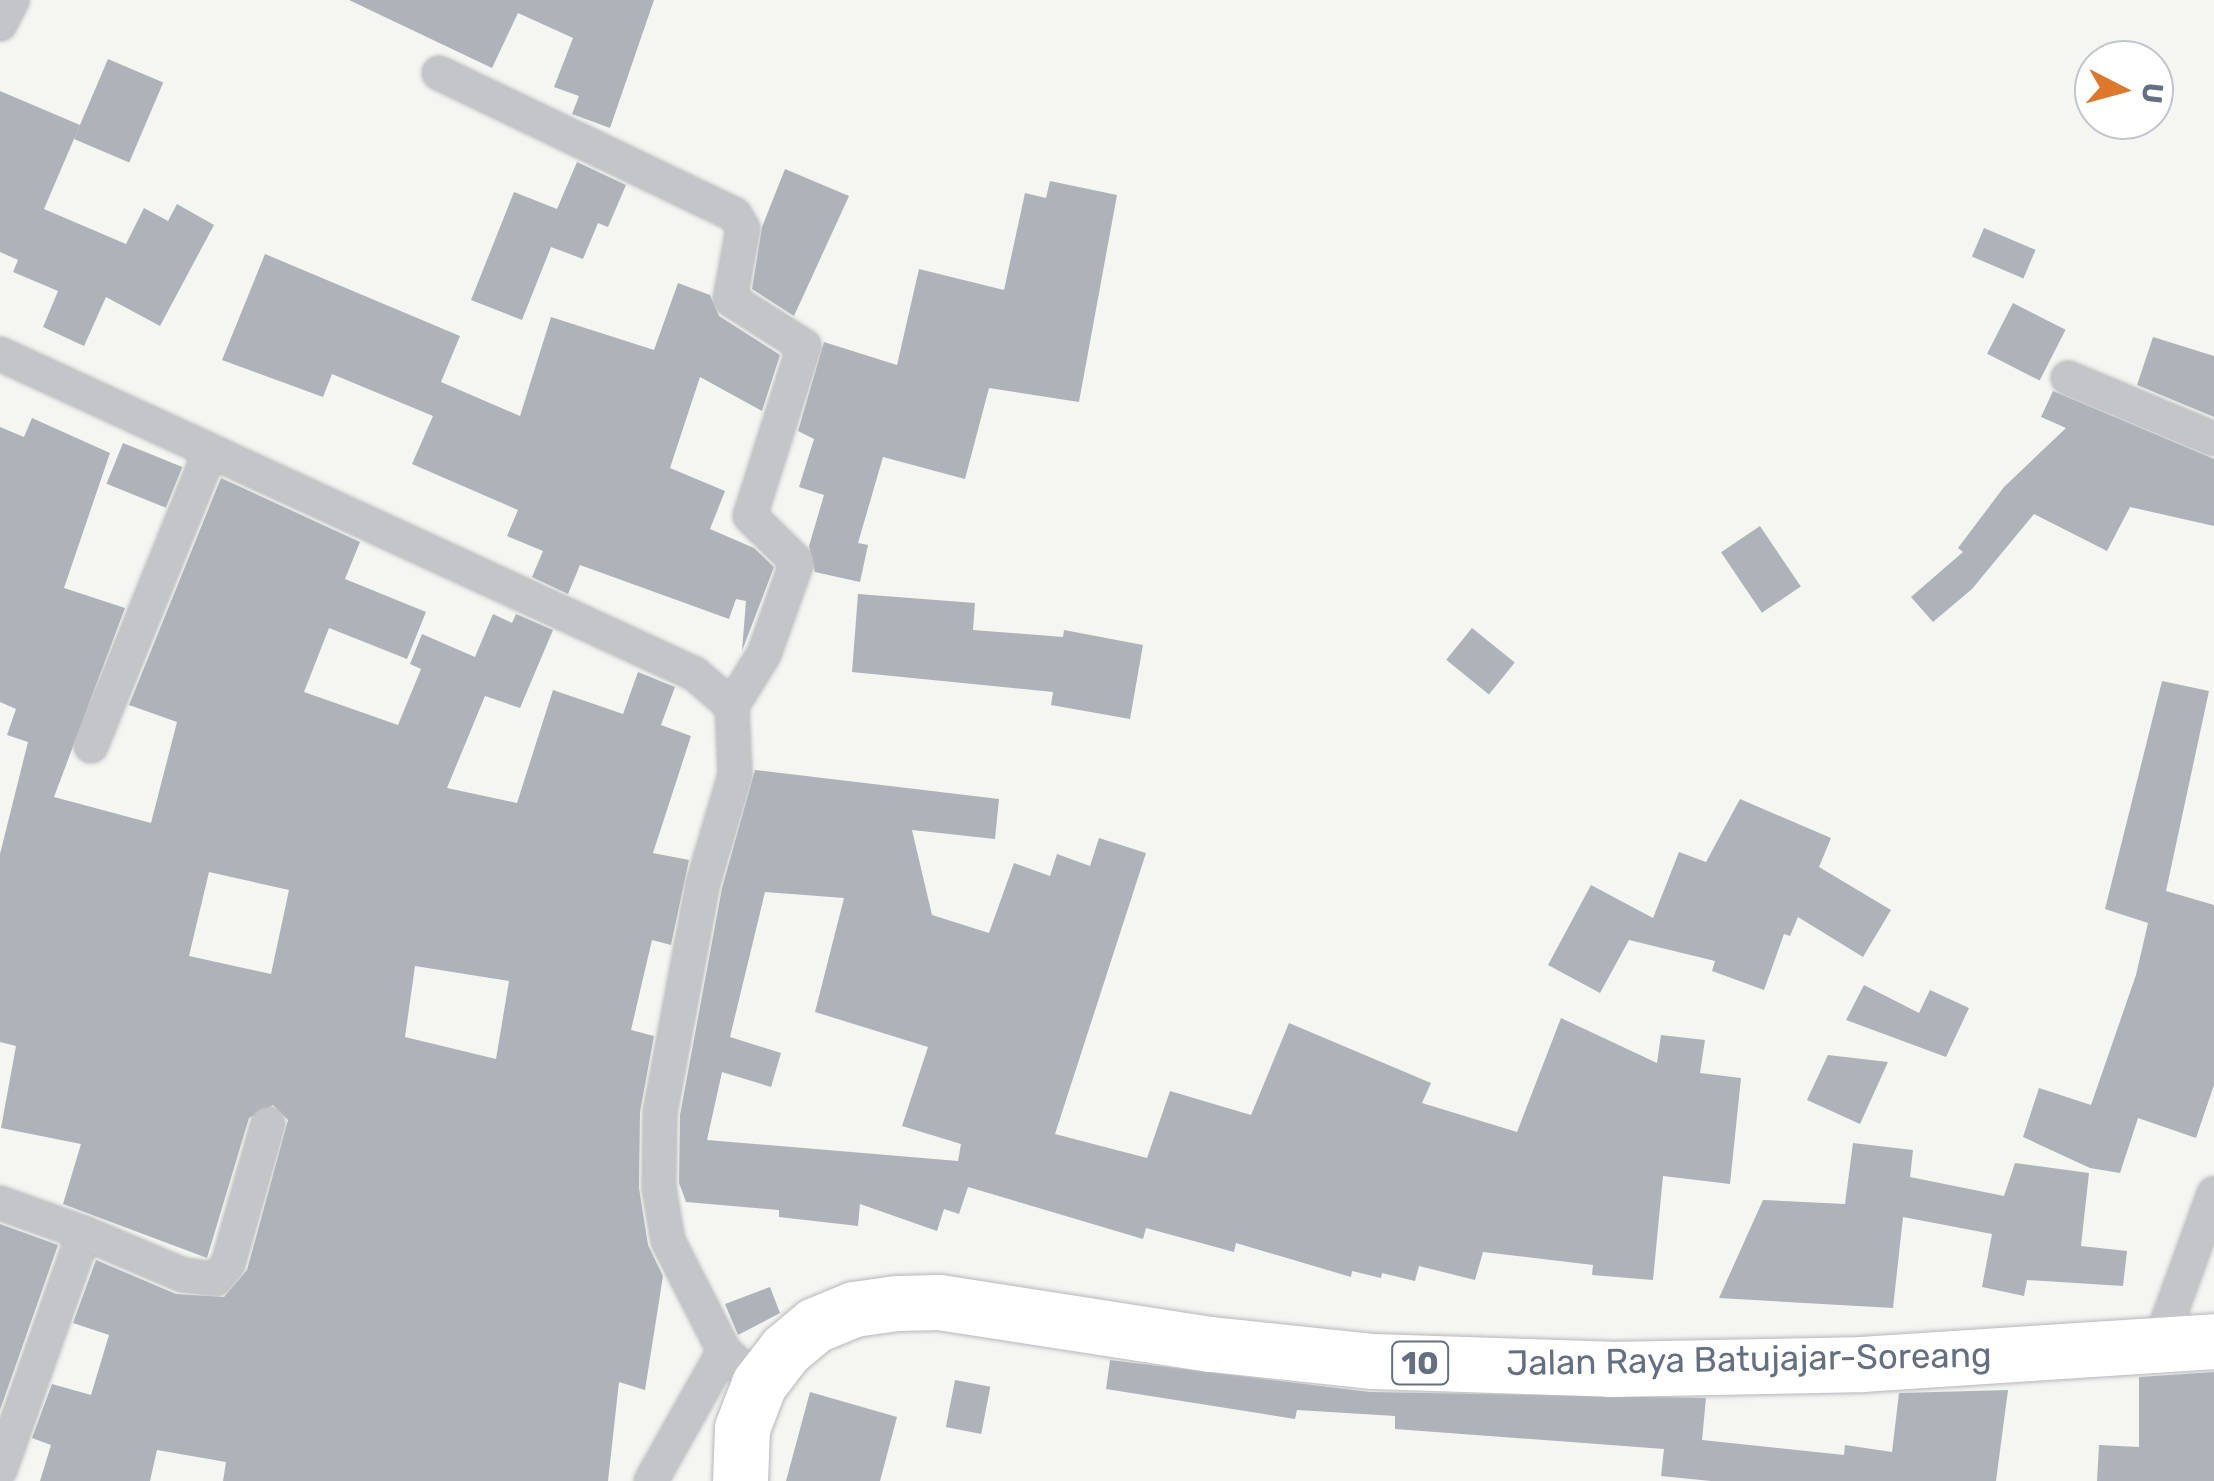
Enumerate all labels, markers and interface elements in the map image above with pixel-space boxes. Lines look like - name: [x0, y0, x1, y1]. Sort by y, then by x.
- north arrow: [2074, 40, 2174, 140]
- text: U: [2135, 81, 2170, 105]
- street label: Jalan Raya Batujajar-Soreang: [1506, 1334, 1992, 1384]
- road number: 10: [1390, 1336, 1450, 1390]

